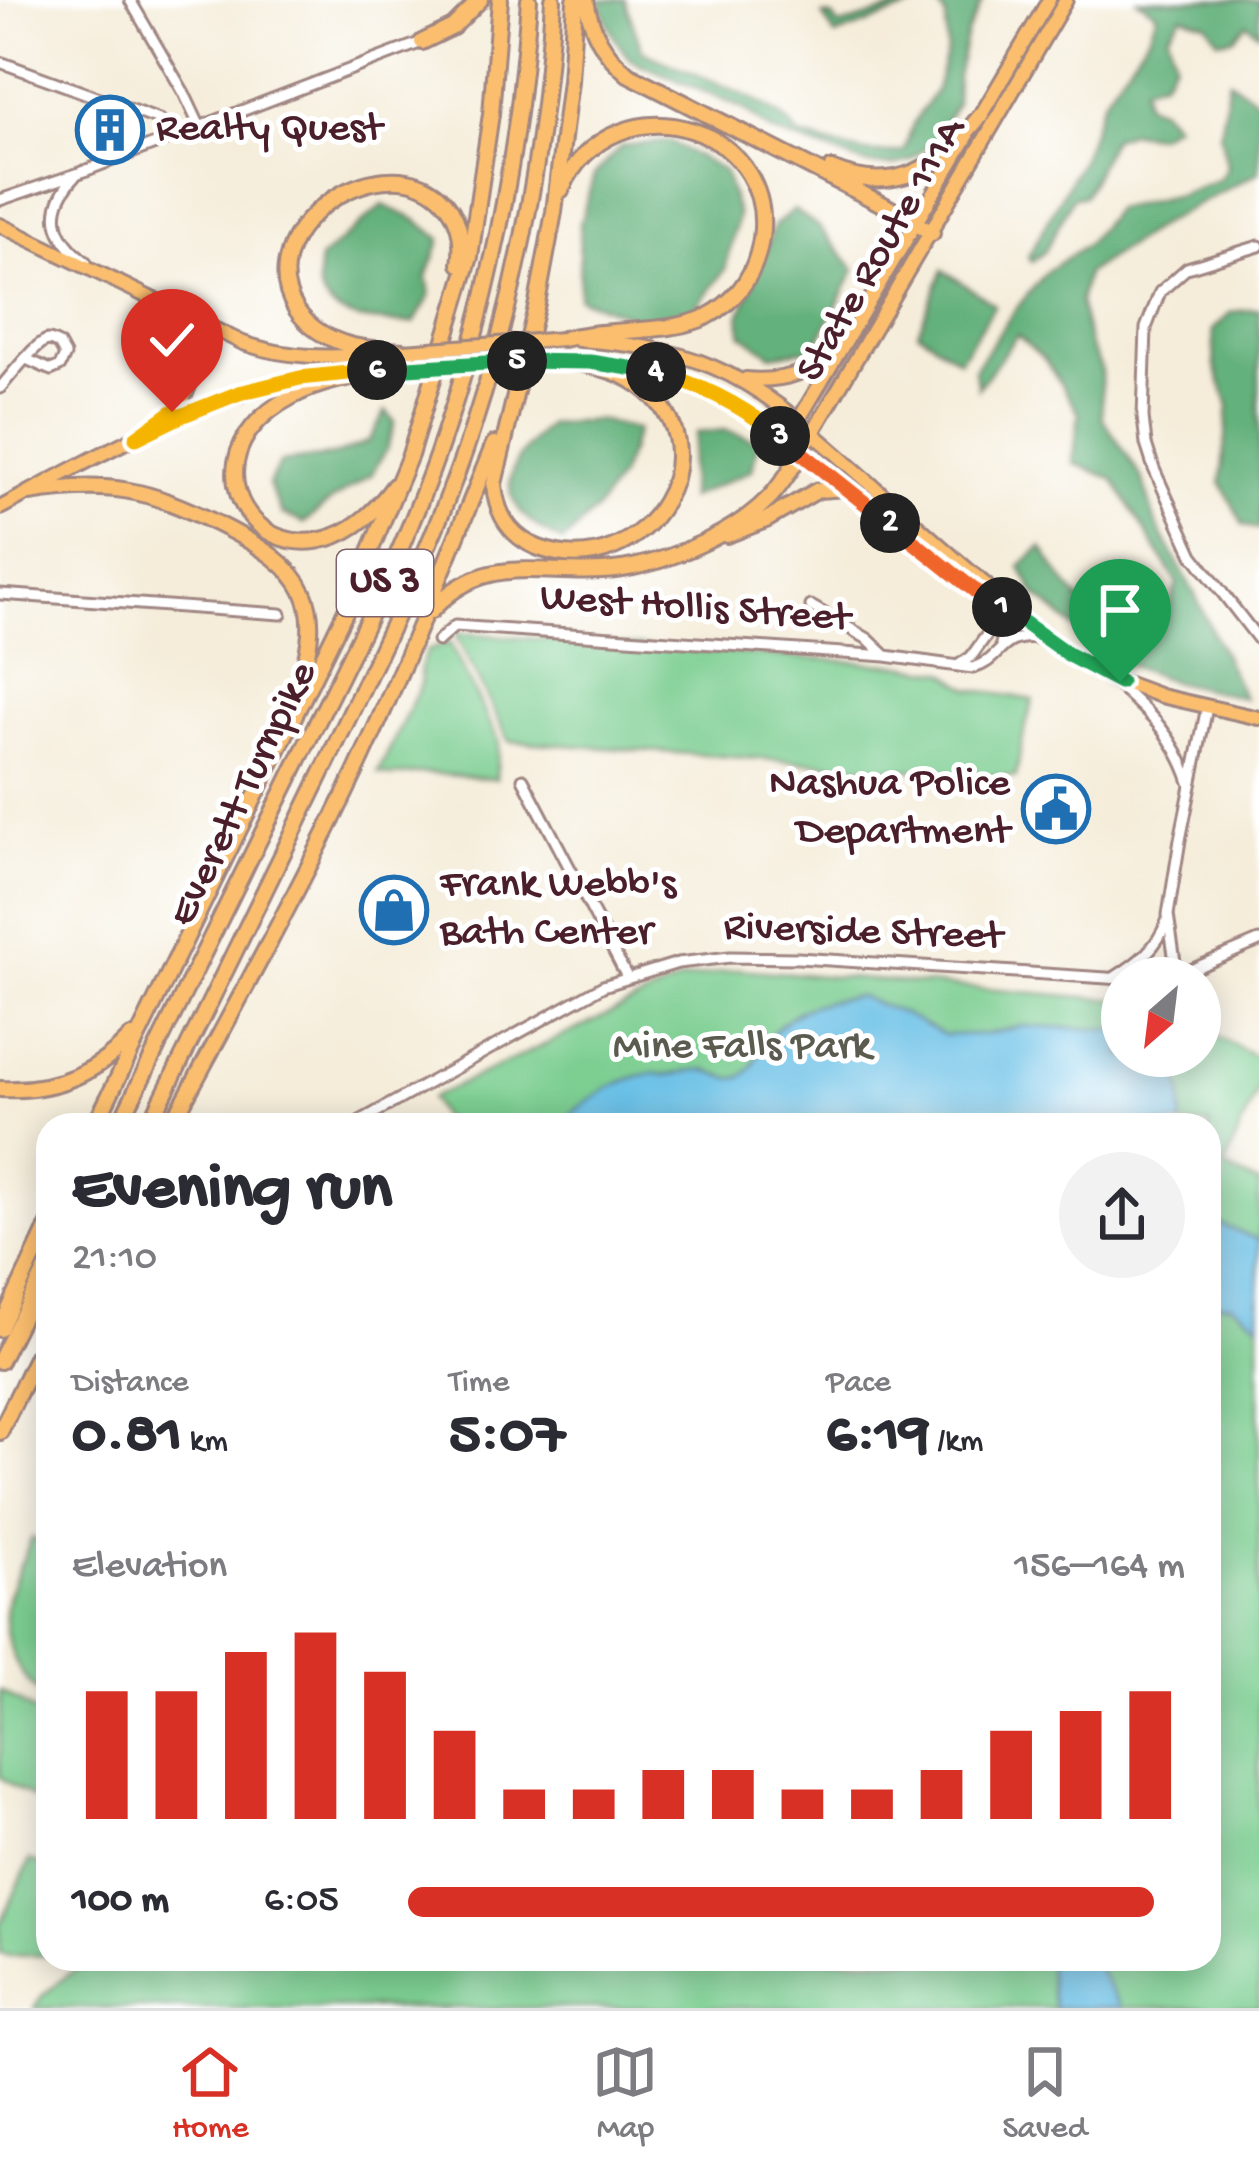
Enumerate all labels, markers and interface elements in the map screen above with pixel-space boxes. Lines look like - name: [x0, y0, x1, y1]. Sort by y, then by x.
- building icon: Realty Quest: [75, 95, 145, 165]
- place label: Realty Quest: [156, 106, 386, 155]
- street label: State Route 111A: [788, 108, 979, 392]
- pin: [121, 289, 223, 412]
- icon: check: [139, 307, 205, 373]
- pin: 5: [487, 331, 547, 391]
- pin: 6: [347, 340, 407, 400]
- text: 5: [508, 342, 526, 380]
- pin: 4: [626, 342, 686, 402]
- text: 6: [369, 351, 385, 389]
- text: 4: [648, 353, 664, 391]
- pin: 3: [750, 406, 810, 466]
- text: 3: [771, 417, 789, 455]
- pin: 2: [860, 493, 920, 553]
- text: 2: [882, 504, 898, 542]
- road number: US 3: [337, 550, 433, 616]
- pin: [1069, 559, 1171, 682]
- street label: West Hollis Street: [538, 575, 856, 646]
- pin: 1: [972, 577, 1032, 637]
- icon: arrive: [1087, 577, 1153, 643]
- text: 1: [995, 588, 1009, 626]
- street label: Everett Turnpike: [160, 654, 331, 935]
- place label: Nashua Police Department: [769, 761, 1014, 858]
- public building icon: Nashua Police Department: [1021, 774, 1091, 844]
- place label: Frank Webb's Bath Center: [439, 862, 678, 959]
- shop icon: Frank Webb's Bath Center: [359, 875, 429, 945]
- street label: Riverside Street: [723, 905, 1007, 963]
- north arrow: [1101, 957, 1221, 1077]
- map controls: [1101, 957, 1221, 1077]
- park label: Mine Falls Park: [613, 1024, 876, 1073]
- button: share: [1059, 1152, 1185, 1278]
- text: Evening run: [72, 1153, 392, 1231]
- text: 21:10: [72, 1237, 157, 1283]
- text: Distance: [72, 1365, 189, 1403]
- text: Time: [449, 1365, 509, 1403]
- text: Pace: [826, 1365, 891, 1403]
- text: 0.81: [72, 1403, 182, 1473]
- text: 5:07: [449, 1403, 565, 1473]
- text: 6:19: [826, 1403, 930, 1473]
- text: km: [182, 1424, 228, 1462]
- text: /km: [930, 1424, 983, 1462]
- text: Elevation: [72, 1545, 227, 1591]
- text: 156–164 m: [1014, 1545, 1185, 1591]
- text: 100 m: [72, 1879, 169, 1925]
- text: 6:05: [264, 1879, 339, 1925]
- tab: Home: [172, 2039, 248, 2149]
- tab: Map: [592, 2039, 658, 2149]
- tab: Saved: [1002, 2039, 1087, 2149]

